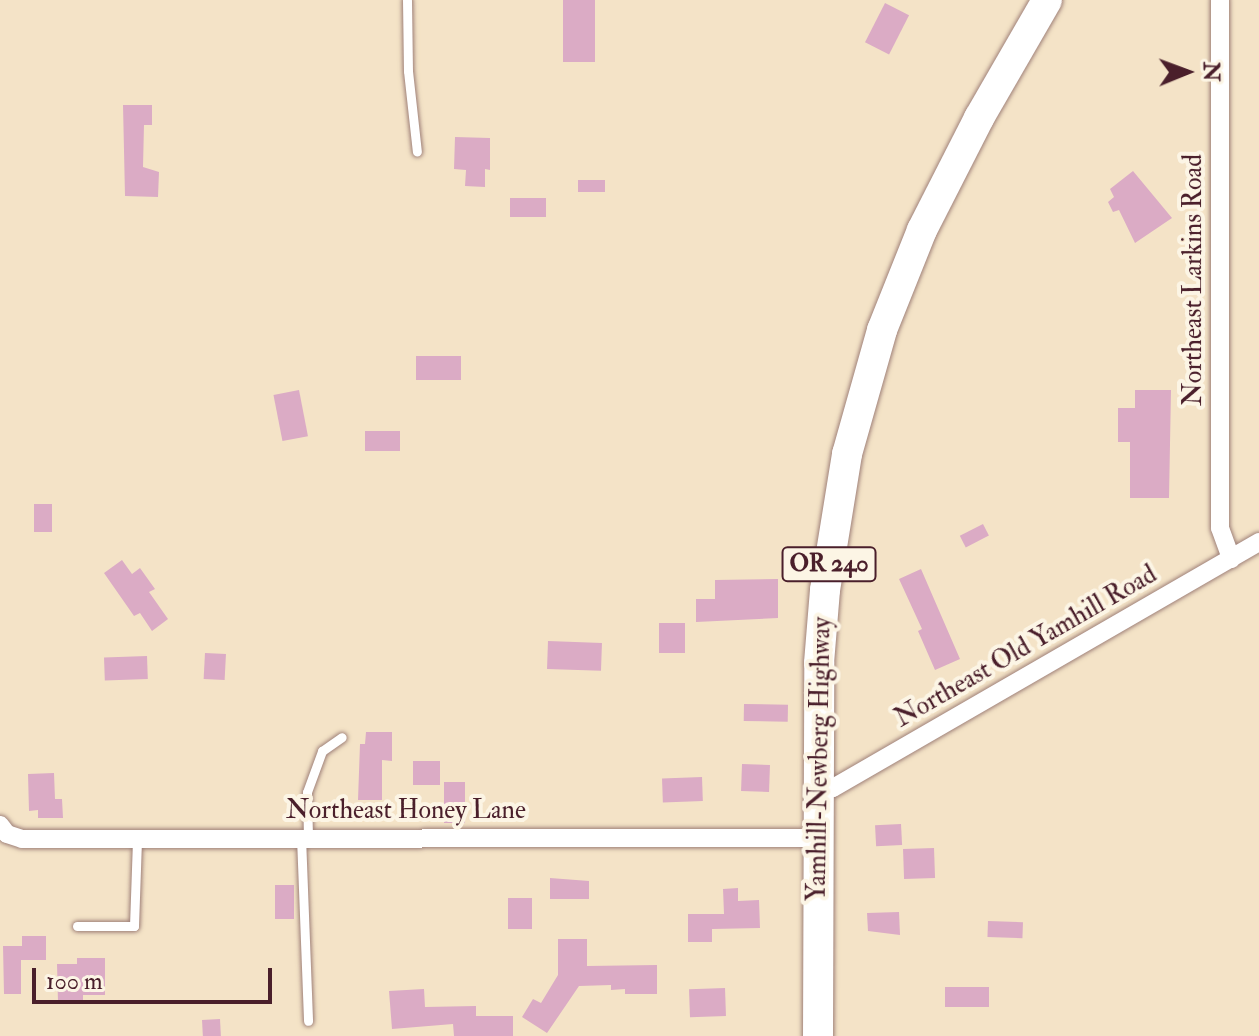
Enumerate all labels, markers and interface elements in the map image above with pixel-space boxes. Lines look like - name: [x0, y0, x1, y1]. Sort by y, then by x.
- north arrow: [1147, 32, 1227, 112]
- text: N: [1197, 61, 1225, 82]
- street label: Northeast Larkins Road: [1178, 154, 1210, 406]
- road number: OR 240: [781, 544, 877, 584]
- street label: Northeast Old Yamhill Road: [889, 559, 1163, 735]
- street label: Yamhill-Newberg Highway: [802, 616, 838, 902]
- street label: Northeast Honey Lane: [286, 795, 526, 827]
- scale bar: [36, 952, 276, 1002]
- text: 100 m: [46, 966, 103, 997]

